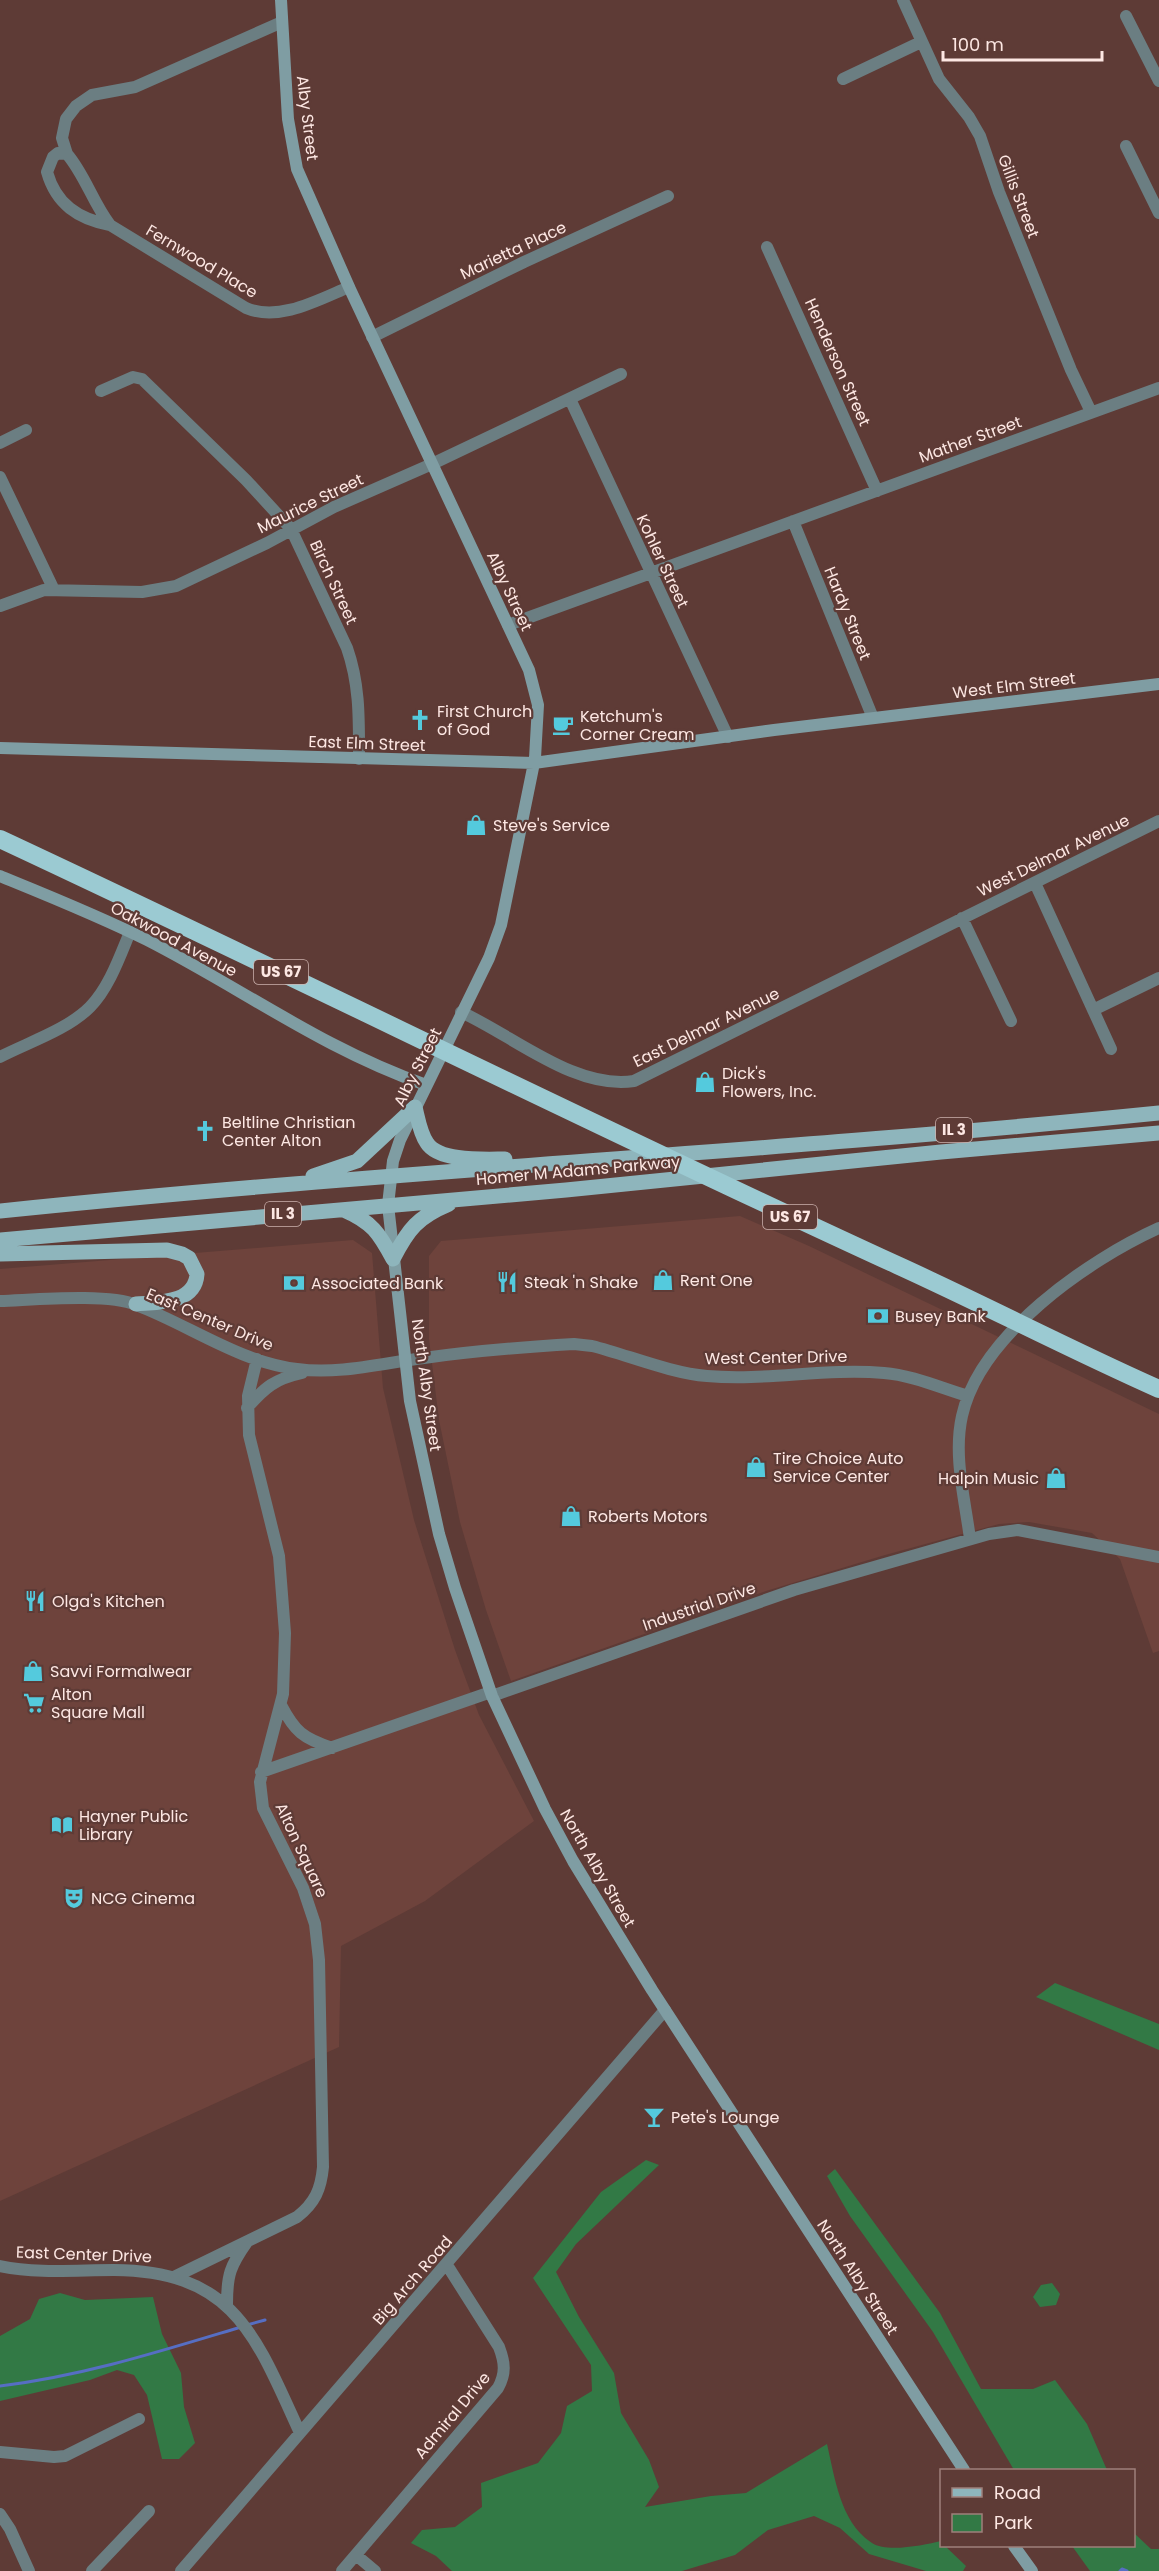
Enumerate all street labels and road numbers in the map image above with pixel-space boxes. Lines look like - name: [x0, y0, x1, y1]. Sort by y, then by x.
- street label: Alby Street: [291, 74, 324, 162]
- street label: Gillis Street: [992, 151, 1045, 241]
- street label: Marietta Place: [456, 216, 570, 285]
- street label: Fernwood Place: [142, 219, 262, 304]
- street label: Henderson Street: [799, 295, 876, 430]
- street label: Mather Street: [916, 410, 1025, 469]
- street label: Maurice Street: [253, 468, 367, 539]
- street label: Kohler Street: [631, 511, 694, 612]
- street label: Birch Street: [304, 536, 363, 628]
- street label: Alby Street: [481, 548, 538, 635]
- street label: Hardy Street: [818, 563, 877, 663]
- street label: West Elm Street: [951, 667, 1077, 704]
- street label: East Elm Street: [308, 730, 426, 757]
- street label: West Delmar Avenue: [973, 809, 1133, 902]
- street label: Oakwood Avenue: [106, 896, 241, 983]
- road number: US 67: [254, 960, 308, 984]
- street label: East Delmar Avenue: [629, 982, 783, 1073]
- street label: Alby Street: [388, 1024, 447, 1111]
- road number: IL 3: [936, 1118, 972, 1142]
- street label: Homer M Adams Parkway: [475, 1150, 681, 1191]
- road number: IL 3: [265, 1202, 301, 1226]
- road number: US 67: [763, 1205, 817, 1229]
- street label: East Center Drive: [143, 1282, 277, 1357]
- street label: North Alby Street: [406, 1317, 447, 1453]
- street label: West Center Drive: [705, 1345, 848, 1370]
- street label: Industrial Drive: [639, 1576, 759, 1637]
- street label: Alton Square: [269, 1799, 334, 1902]
- street label: North Alby Street: [554, 1805, 641, 1932]
- street label: North Alby Street: [812, 2215, 904, 2340]
- street label: Big Arch Road: [367, 2231, 458, 2330]
- street label: East Center Drive: [16, 2241, 152, 2268]
- street label: Admiral Drive: [409, 2367, 496, 2464]

